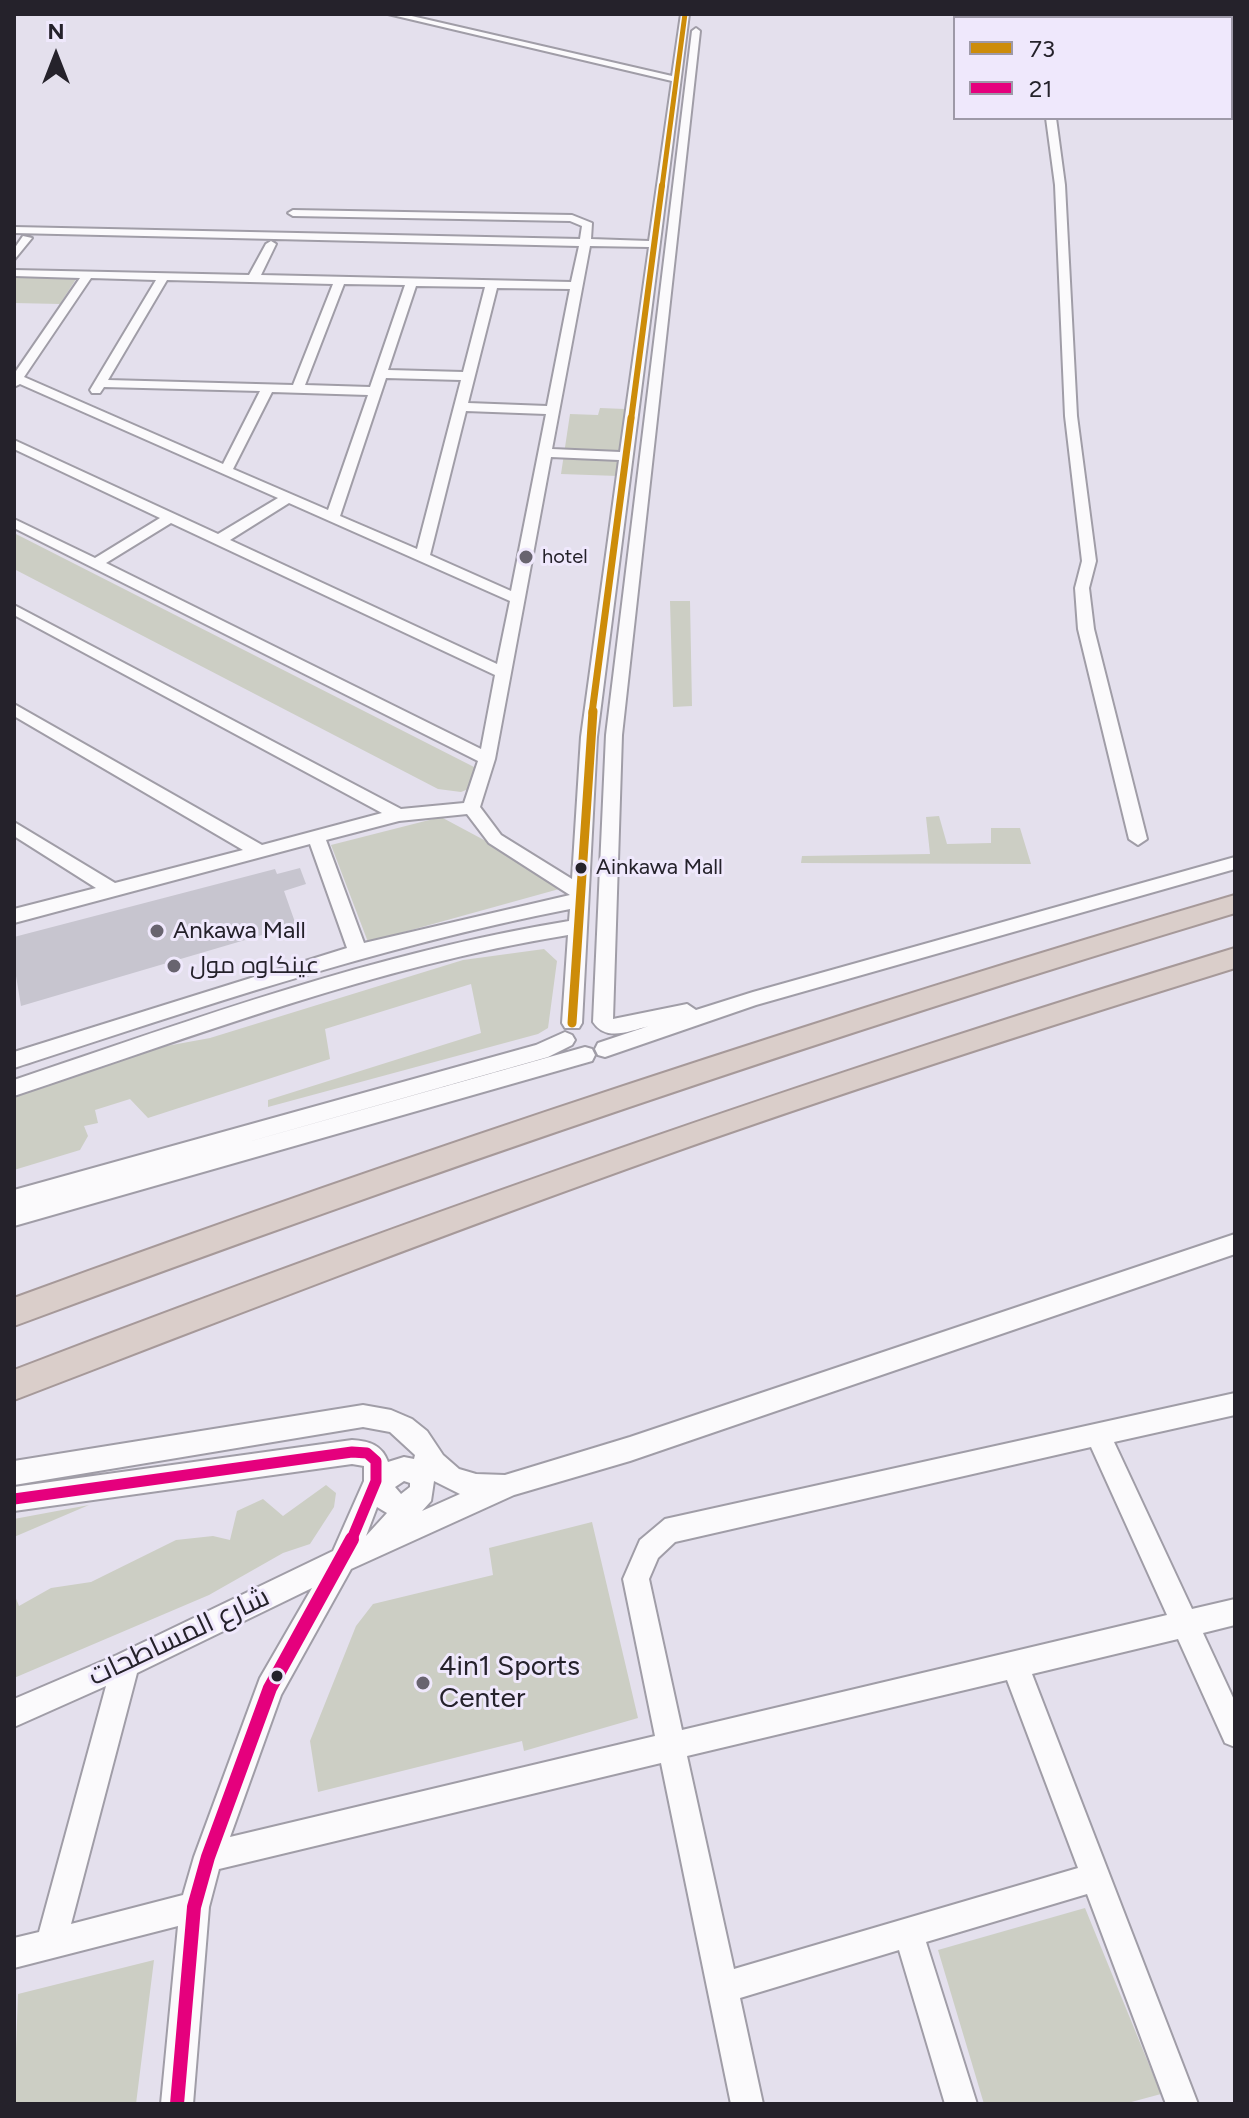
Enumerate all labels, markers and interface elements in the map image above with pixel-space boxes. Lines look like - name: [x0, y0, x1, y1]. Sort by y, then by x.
- north arrow: [16, 16, 96, 96]
- legend: [953, 16, 1233, 120]
- text: N: [47, 18, 65, 45]
- text: 73: [1029, 34, 1055, 63]
- text: 21: [1029, 74, 1052, 103]
- place label: hotel: [542, 545, 588, 569]
- marker: hotel: [517, 548, 535, 566]
- place label: Ainkawa Mall: [596, 855, 723, 881]
- marker: Ainkawa Mall: [573, 860, 589, 876]
- place label: Ankawa Mall: [173, 917, 306, 945]
- marker: Ankawa Mall: [148, 922, 166, 940]
- place label: عينكاوه مول: [190, 952, 319, 980]
- marker: عينكاوه مول: [165, 957, 183, 975]
- street label: شارع المساطحات: [83, 1580, 275, 1694]
- place label: 4in1 Sports Center: [439, 1650, 580, 1716]
- unlabelled marker: [269, 1668, 285, 1684]
- marker: 4in1 Sports Center: [414, 1674, 432, 1692]

